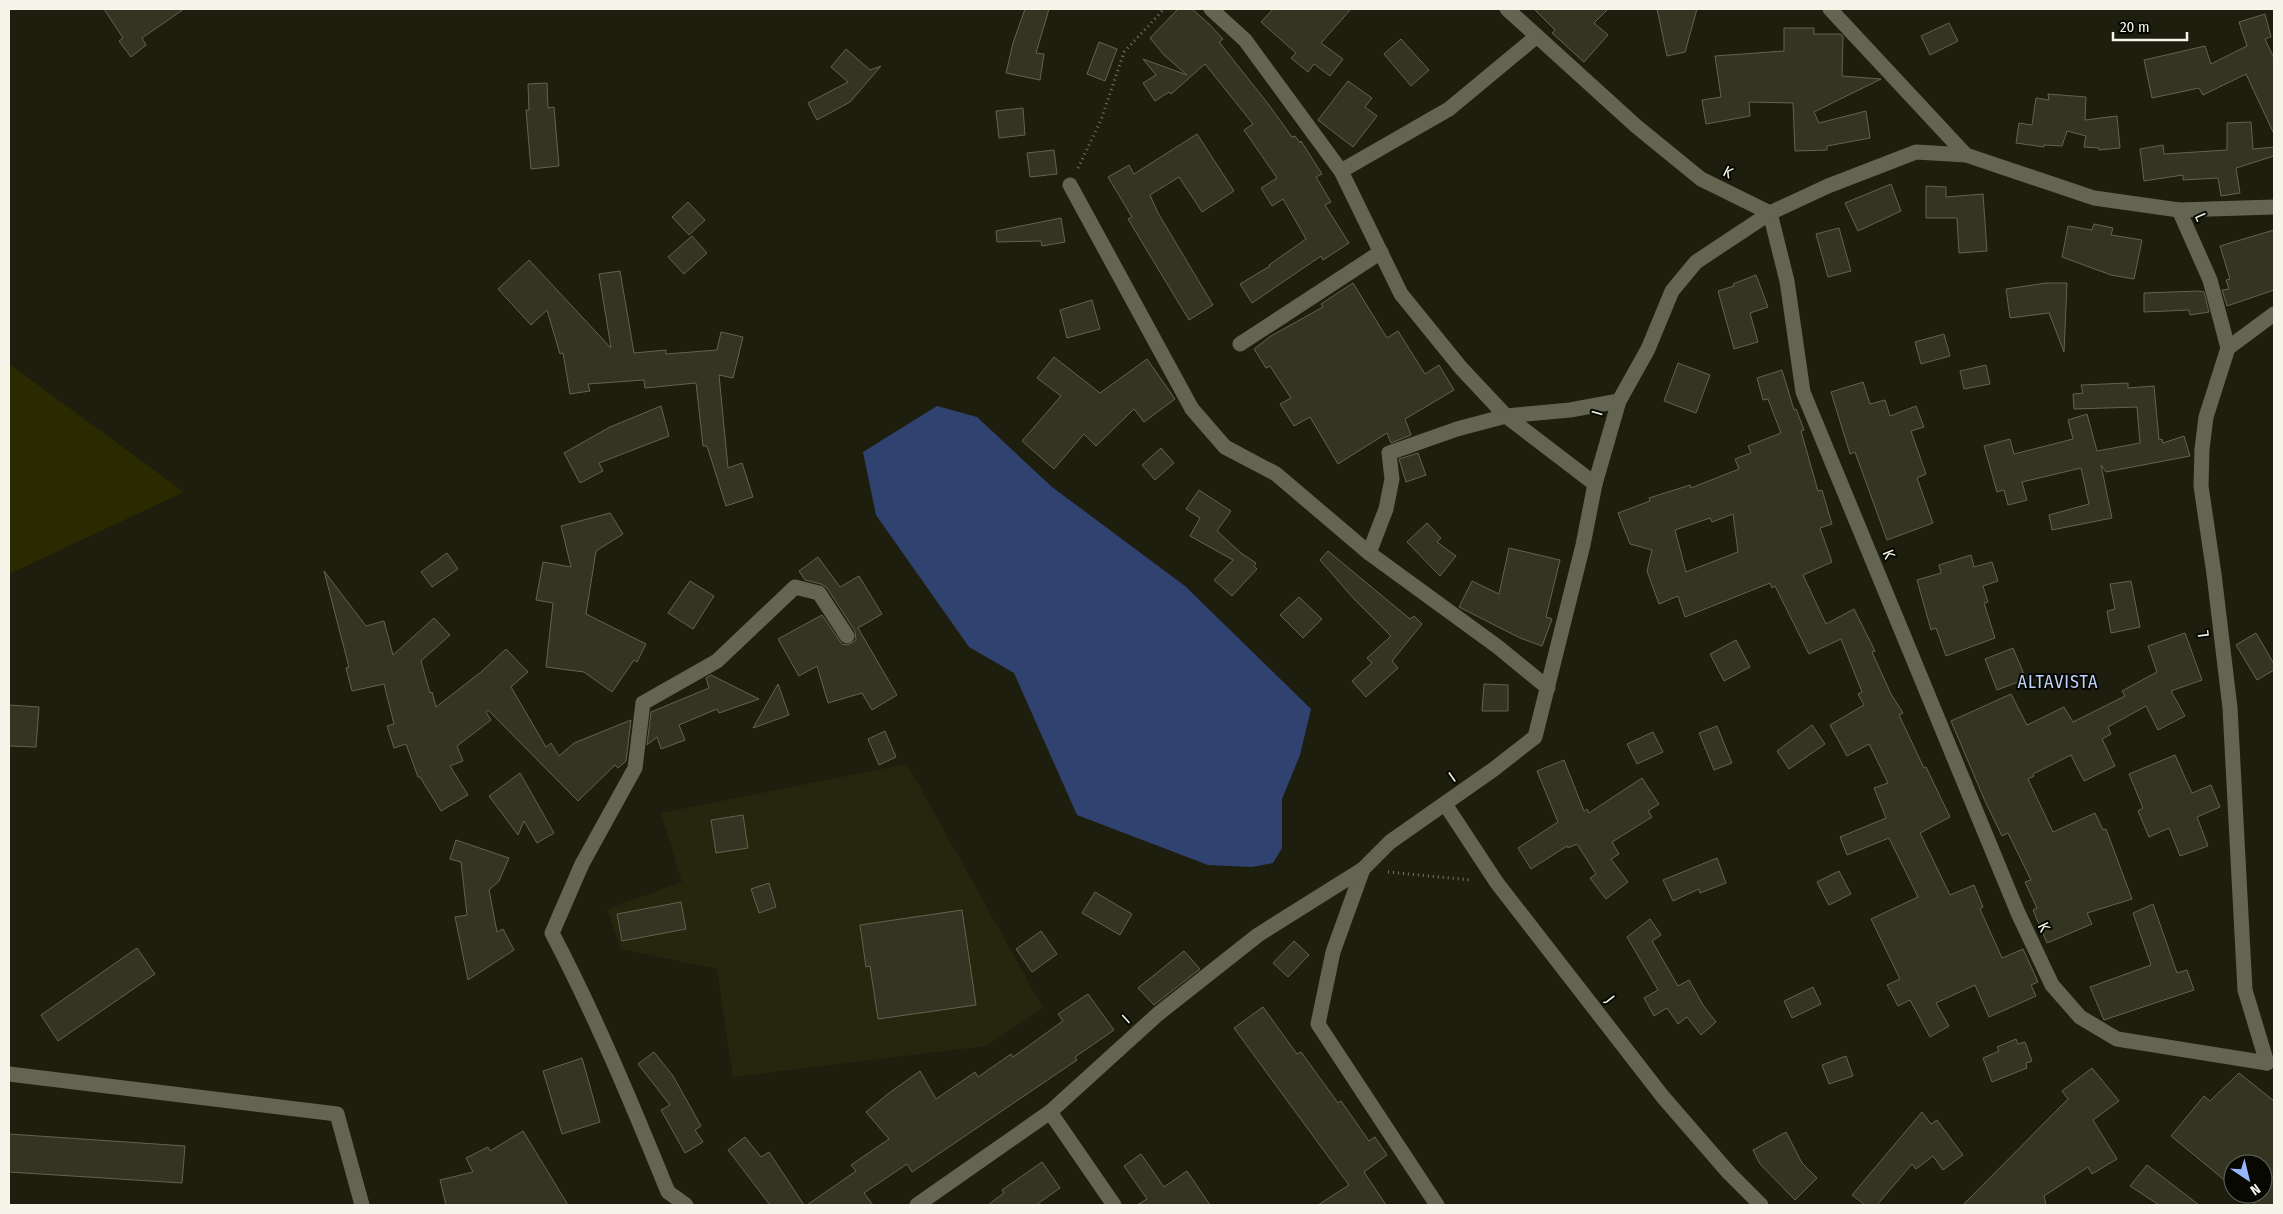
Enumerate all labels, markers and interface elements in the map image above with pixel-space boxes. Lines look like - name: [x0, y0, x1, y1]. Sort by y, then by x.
- scale bar: [2113, 10, 2187, 42]
- text: 20 m: [2120, 18, 2150, 36]
- street label: K: [1720, 162, 1737, 183]
- street label: L: [2191, 210, 2211, 224]
- street label: I: [1587, 408, 1607, 418]
- street label: K: [1879, 547, 1900, 562]
- street label: L: [2193, 629, 2213, 639]
- district label: ALTAVISTA: [2018, 671, 2098, 693]
- street label: I: [1445, 768, 1459, 786]
- street label: K: [2034, 919, 2055, 935]
- street label: J: [1601, 991, 1619, 1007]
- street label: I: [1118, 1011, 1134, 1027]
- north arrow: [2223, 1154, 2273, 1204]
- text: N: [2247, 1180, 2263, 1199]

